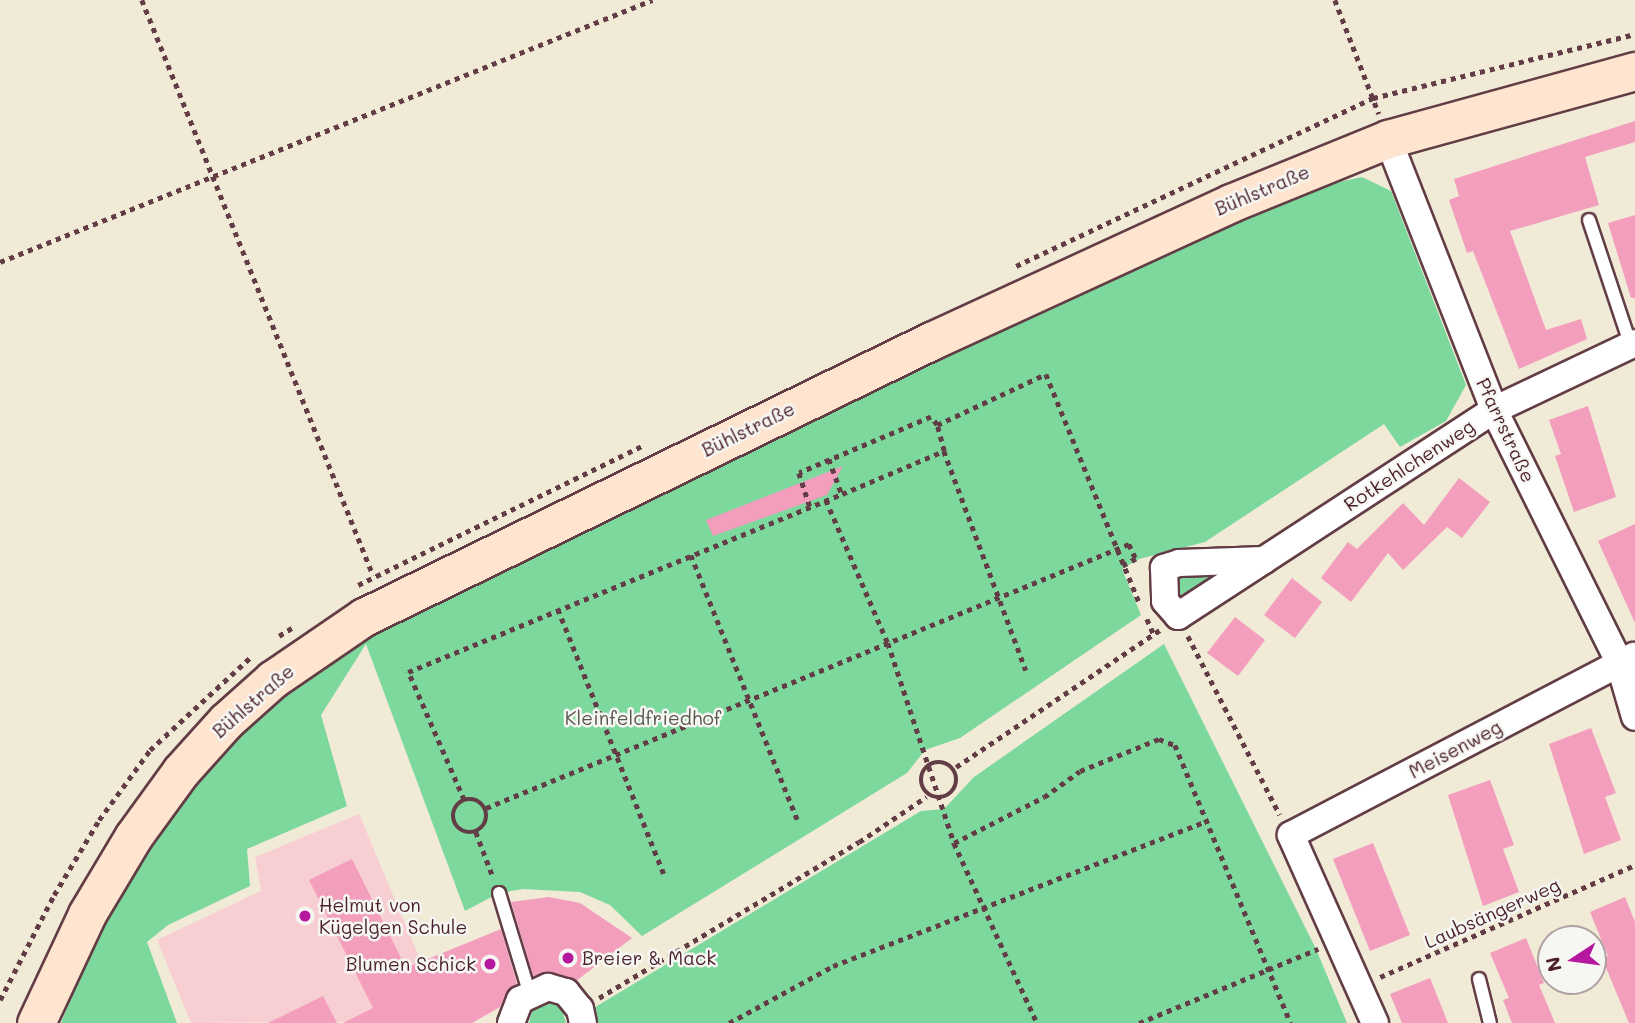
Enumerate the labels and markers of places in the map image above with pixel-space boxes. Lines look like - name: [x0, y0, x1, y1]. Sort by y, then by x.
- place label: Helmut von Kügelgen Schule: [319, 894, 467, 938]
- marker: Helmut von Kügelgen Schule: [297, 908, 313, 924]
- place label: Breier & Mack: [582, 947, 716, 969]
- marker: Breier & Mack: [560, 950, 576, 966]
- place label: Blumen Schick: [346, 953, 476, 975]
- marker: Blumen Schick: [482, 956, 498, 972]

